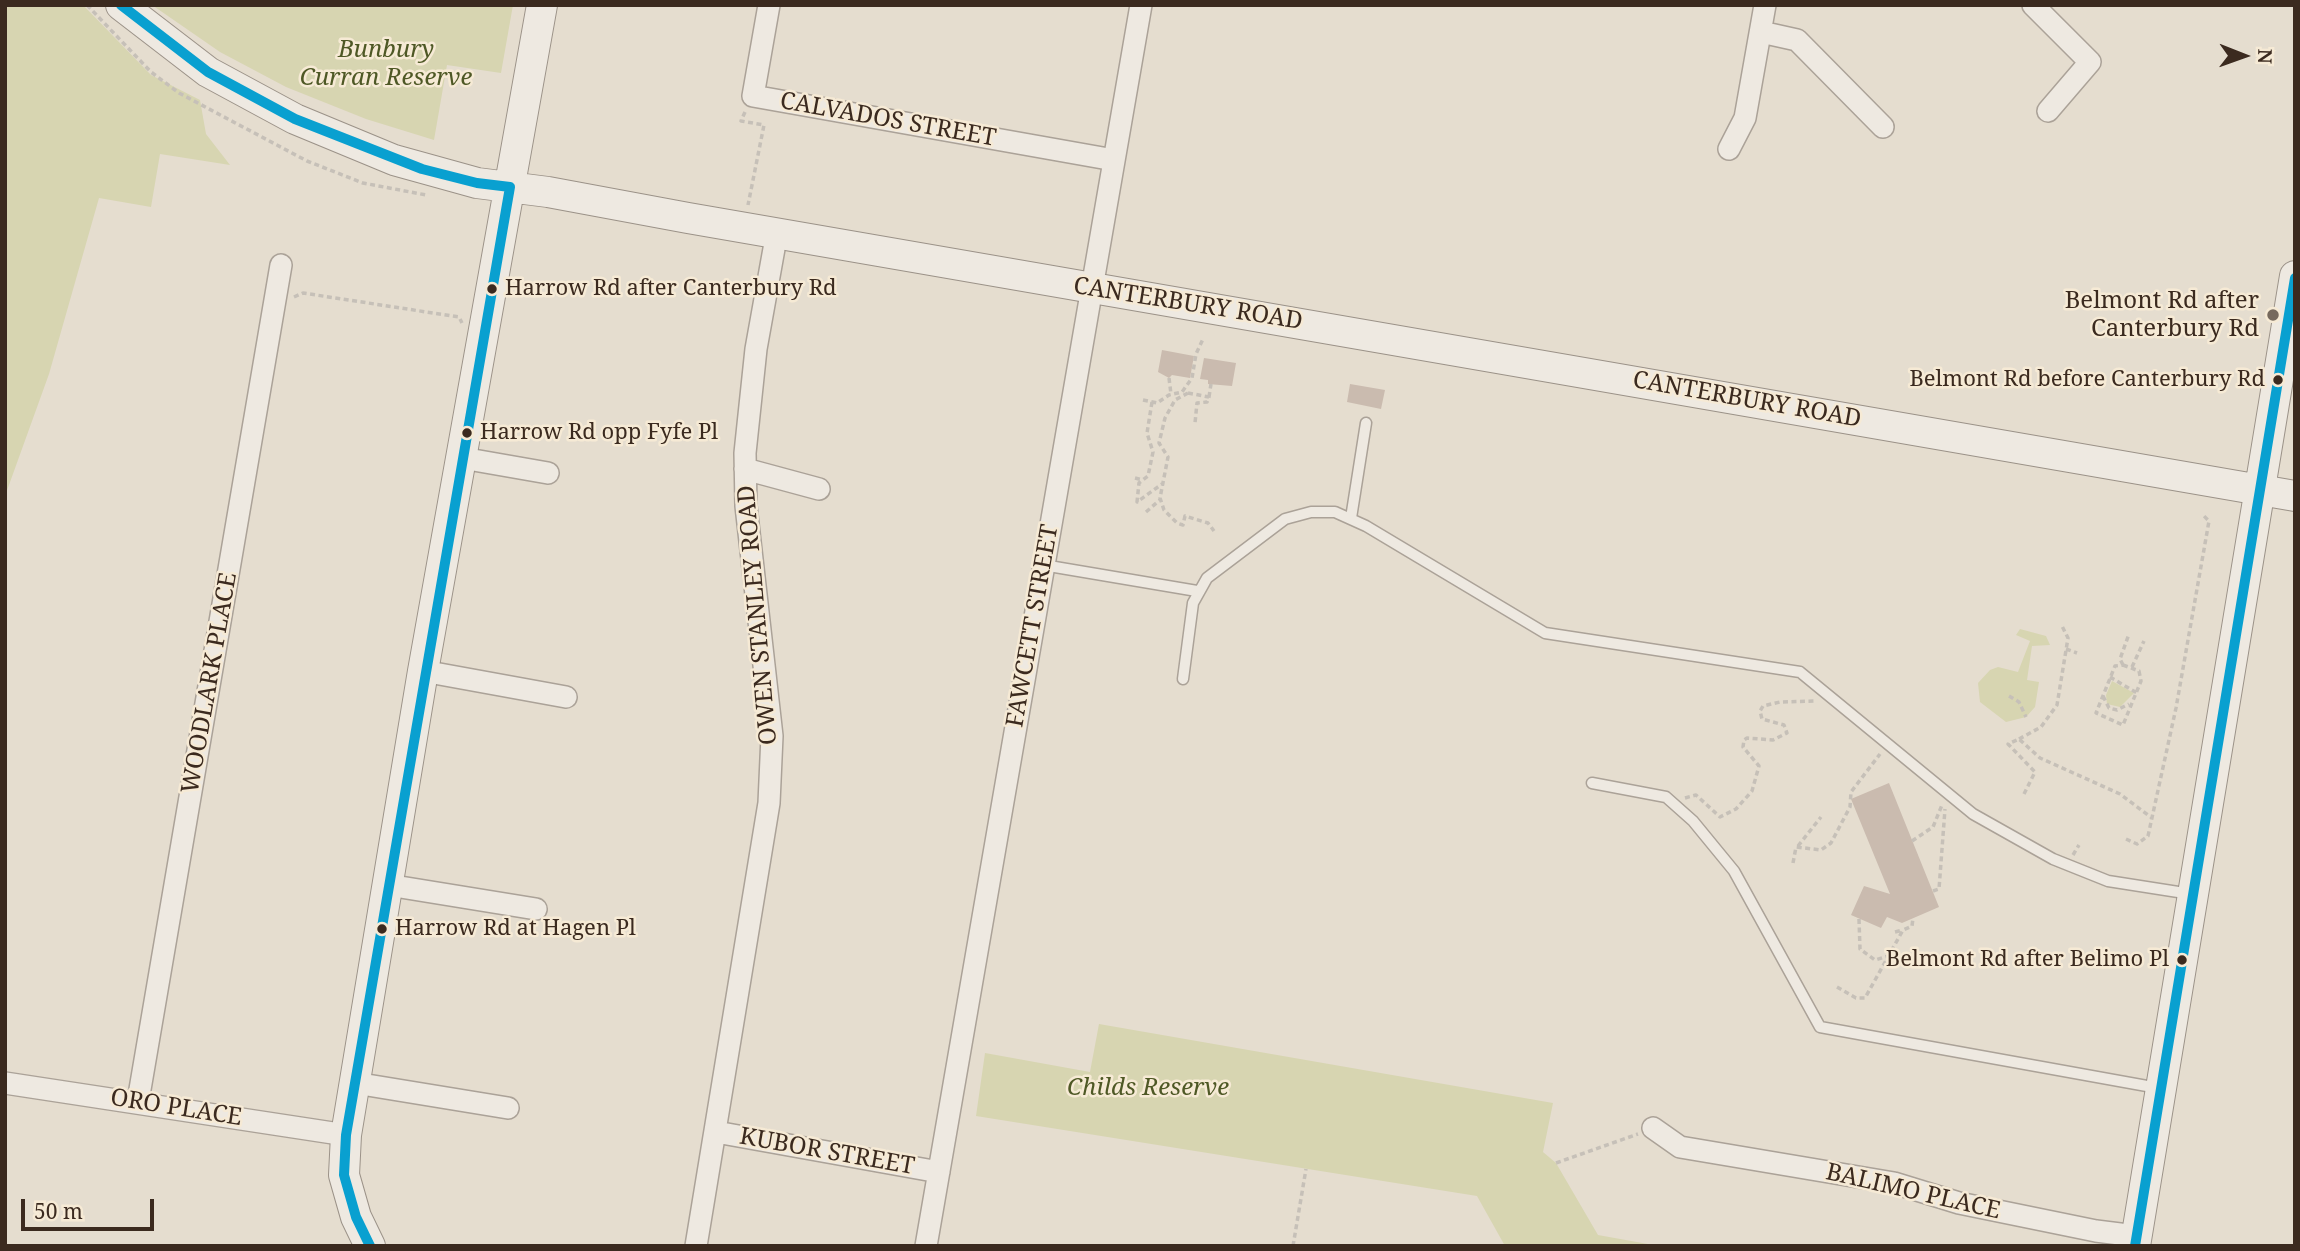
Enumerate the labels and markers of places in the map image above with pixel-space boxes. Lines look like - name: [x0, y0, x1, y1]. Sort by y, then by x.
- place label: Harrow Rd after Canterbury Rd: [505, 276, 837, 302]
- marker: Harrow Rd after Canterbury Rd: [485, 282, 499, 296]
- place label: Belmont Rd after Canterbury Rd: [2065, 287, 2259, 343]
- marker: Belmont Rd after Canterbury Rd: [2265, 307, 2281, 323]
- place label: Belmont Rd before Canterbury Rd: [1909, 367, 2265, 393]
- marker: Belmont Rd before Canterbury Rd: [2271, 373, 2285, 387]
- place label: Harrow Rd opp Fyfe Pl: [480, 420, 718, 446]
- marker: Harrow Rd opp Fyfe Pl: [460, 426, 474, 440]
- place label: Harrow Rd at Hagen Pl: [395, 916, 636, 942]
- marker: Harrow Rd at Hagen Pl: [375, 922, 389, 936]
- place label: Belmont Rd after Belimo Pl: [1886, 947, 2169, 973]
- marker: Belmont Rd after Belimo Pl: [2175, 953, 2189, 967]

